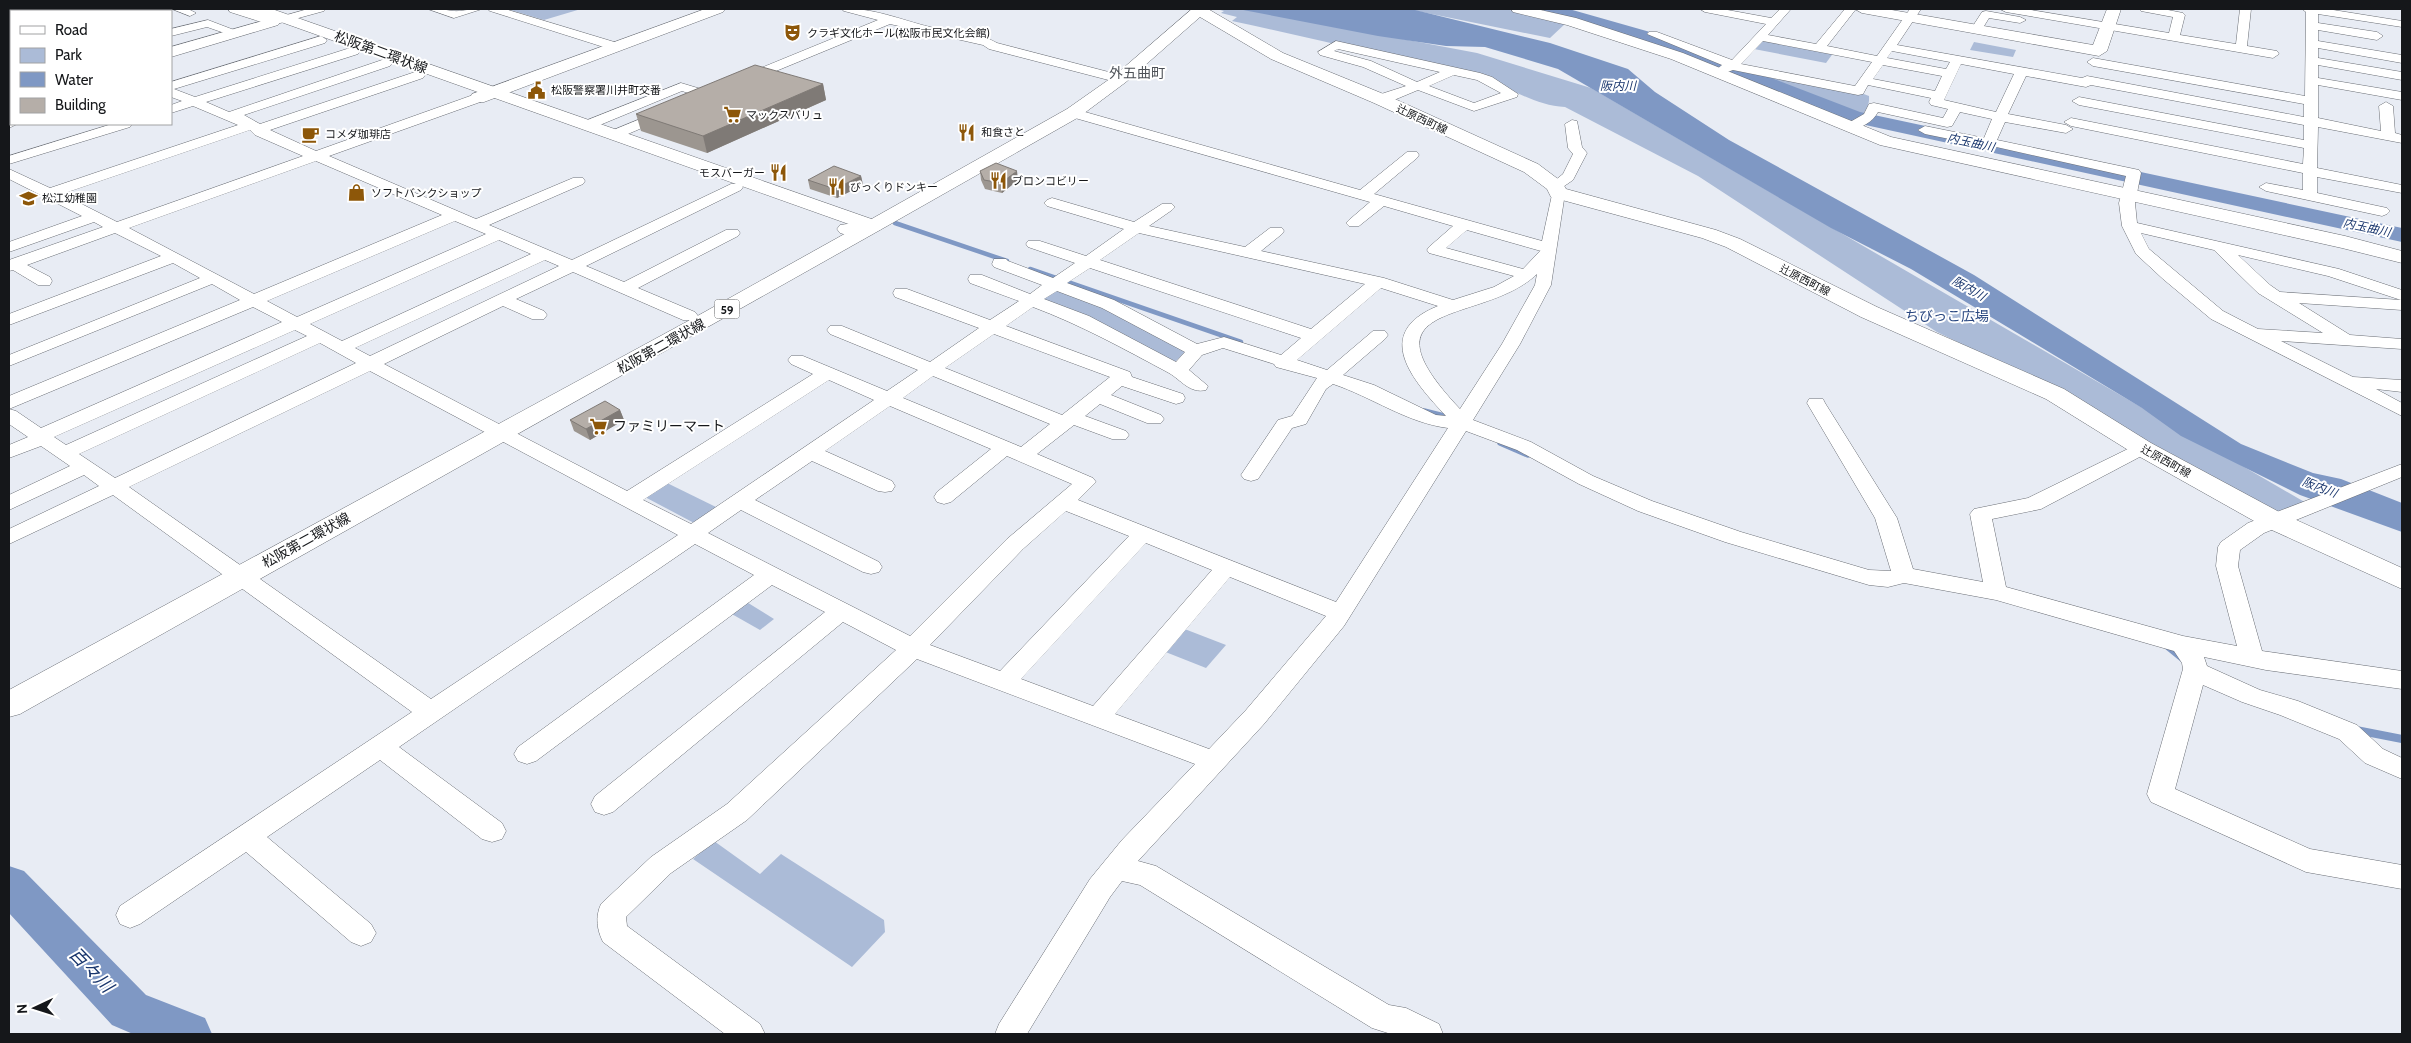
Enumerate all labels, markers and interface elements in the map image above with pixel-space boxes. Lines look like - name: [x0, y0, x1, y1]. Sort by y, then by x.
- legend: [10, 10, 172, 125]
- text: Road: [55, 21, 88, 39]
- theatre icon: クラギ文化ホール(松阪市民文化会館): [783, 23, 803, 43]
- place label: クラギ文化ホール(松阪市民文化会館): [807, 26, 990, 40]
- street label: 松阪第二環状線: [332, 27, 430, 77]
- text: Park: [55, 46, 82, 64]
- district label: 外五曲町: [1109, 64, 1165, 82]
- text: Water: [55, 71, 93, 89]
- water label: 阪内川: [1600, 78, 1638, 93]
- public building icon: 松阪警察署川井町交番: [527, 80, 547, 100]
- place label: 松阪警察署川井町交番: [551, 83, 661, 97]
- text: Building: [55, 96, 106, 114]
- street label: 辻原西町線: [1394, 101, 1450, 137]
- supermarket icon: マックスバリュ: [722, 105, 742, 125]
- place label: マックスバリュ: [746, 108, 823, 122]
- restaurant icon: 和食さと: [957, 122, 977, 142]
- cafe icon: コメダ珈琲店: [301, 124, 321, 144]
- place label: 和食さと: [981, 125, 1025, 139]
- place label: コメダ珈琲店: [325, 127, 391, 141]
- water label: 内玉曲川: [1946, 130, 1998, 155]
- restaurant icon: モスバーガー: [769, 163, 789, 183]
- place label: モスバーガー: [699, 166, 765, 180]
- restaurant icon: ブロンコビリー: [988, 171, 1008, 191]
- place label: ブロンコビリー: [1012, 174, 1089, 188]
- restaurant icon: びっくりドンキー: [826, 177, 846, 197]
- place label: びっくりドンキー: [850, 180, 938, 194]
- shop icon: ソフトバンクショップ: [347, 183, 367, 203]
- place label: ソフトバンクショップ: [371, 186, 482, 200]
- school or university icon: 松江幼稚園: [18, 188, 38, 208]
- place label: 松江幼稚園: [42, 191, 97, 205]
- water label: 内玉曲川: [2342, 215, 2394, 240]
- street label: 辻原西町線: [1777, 261, 1833, 299]
- water label: 阪内川: [1950, 273, 1990, 304]
- road number: 59: [714, 300, 740, 318]
- park label: ちびっこ広場: [1905, 307, 1989, 325]
- street label: 松阪第二環状線: [614, 314, 708, 378]
- supermarket icon: ファミリーマート: [589, 416, 609, 436]
- place label: ファミリーマート: [613, 417, 725, 435]
- street label: 辻原西町線: [2139, 442, 2193, 480]
- water label: 阪内川: [2301, 474, 2341, 501]
- street label: 松阪第二環状線: [259, 508, 353, 572]
- water label: 百々川: [64, 943, 119, 999]
- north arrow: [10, 983, 60, 1033]
- text: N: [13, 1003, 31, 1014]

